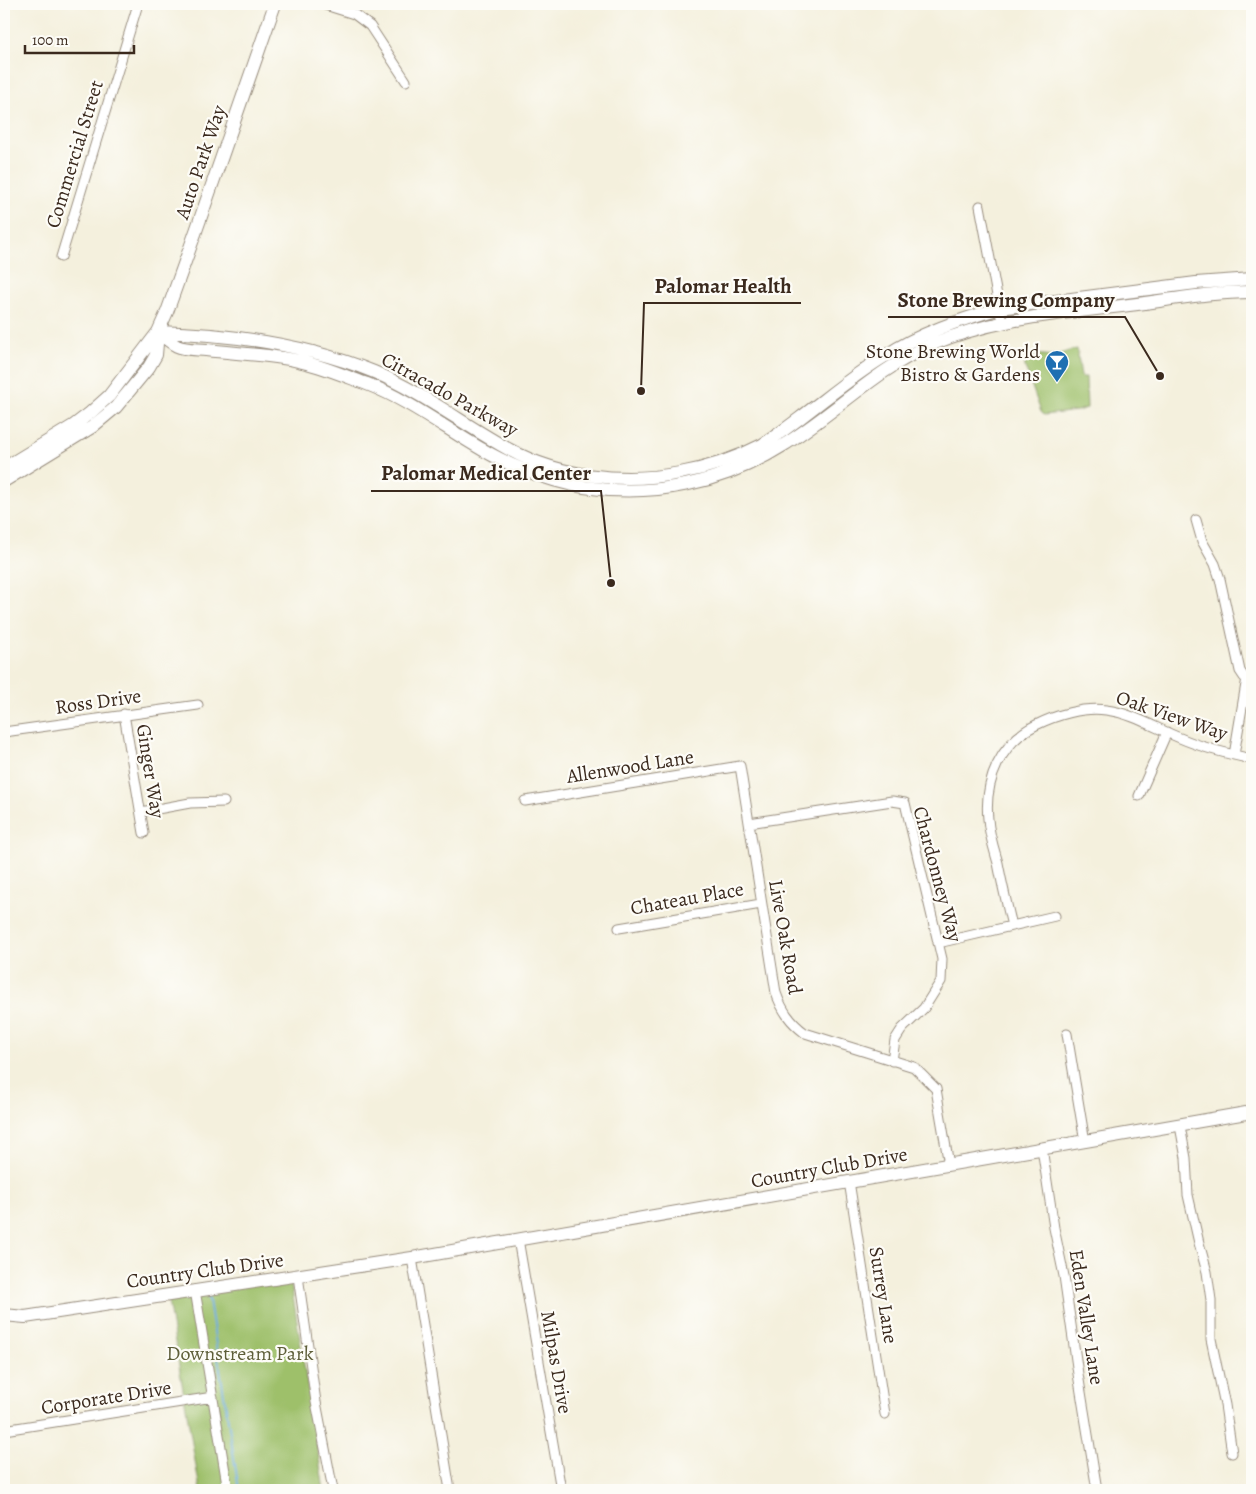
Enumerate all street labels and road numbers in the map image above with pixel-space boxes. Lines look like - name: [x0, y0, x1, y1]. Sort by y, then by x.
- street label: Commercial Street: [39, 77, 110, 231]
- street label: Auto Park Way: [168, 100, 233, 224]
- street label: Citracado Parkway: [376, 346, 524, 444]
- street label: Ross Drive: [53, 682, 143, 721]
- street label: Oak View Way: [1113, 684, 1232, 747]
- street label: Ginger Way: [130, 722, 171, 821]
- street label: Allenwood Lane: [564, 743, 696, 790]
- street label: Chardonney Way: [906, 803, 969, 946]
- street label: Chateau Place: [628, 875, 746, 922]
- street label: Live Oak Road: [762, 878, 809, 997]
- street label: Country Club Drive: [749, 1140, 910, 1195]
- street label: Surrey Lane: [863, 1245, 904, 1346]
- street label: Country Club Drive: [125, 1246, 285, 1295]
- street label: Eden Valley Lane: [1062, 1247, 1111, 1387]
- street label: Milpas Drive: [534, 1309, 579, 1416]
- street label: Corporate Drive: [39, 1374, 173, 1421]

